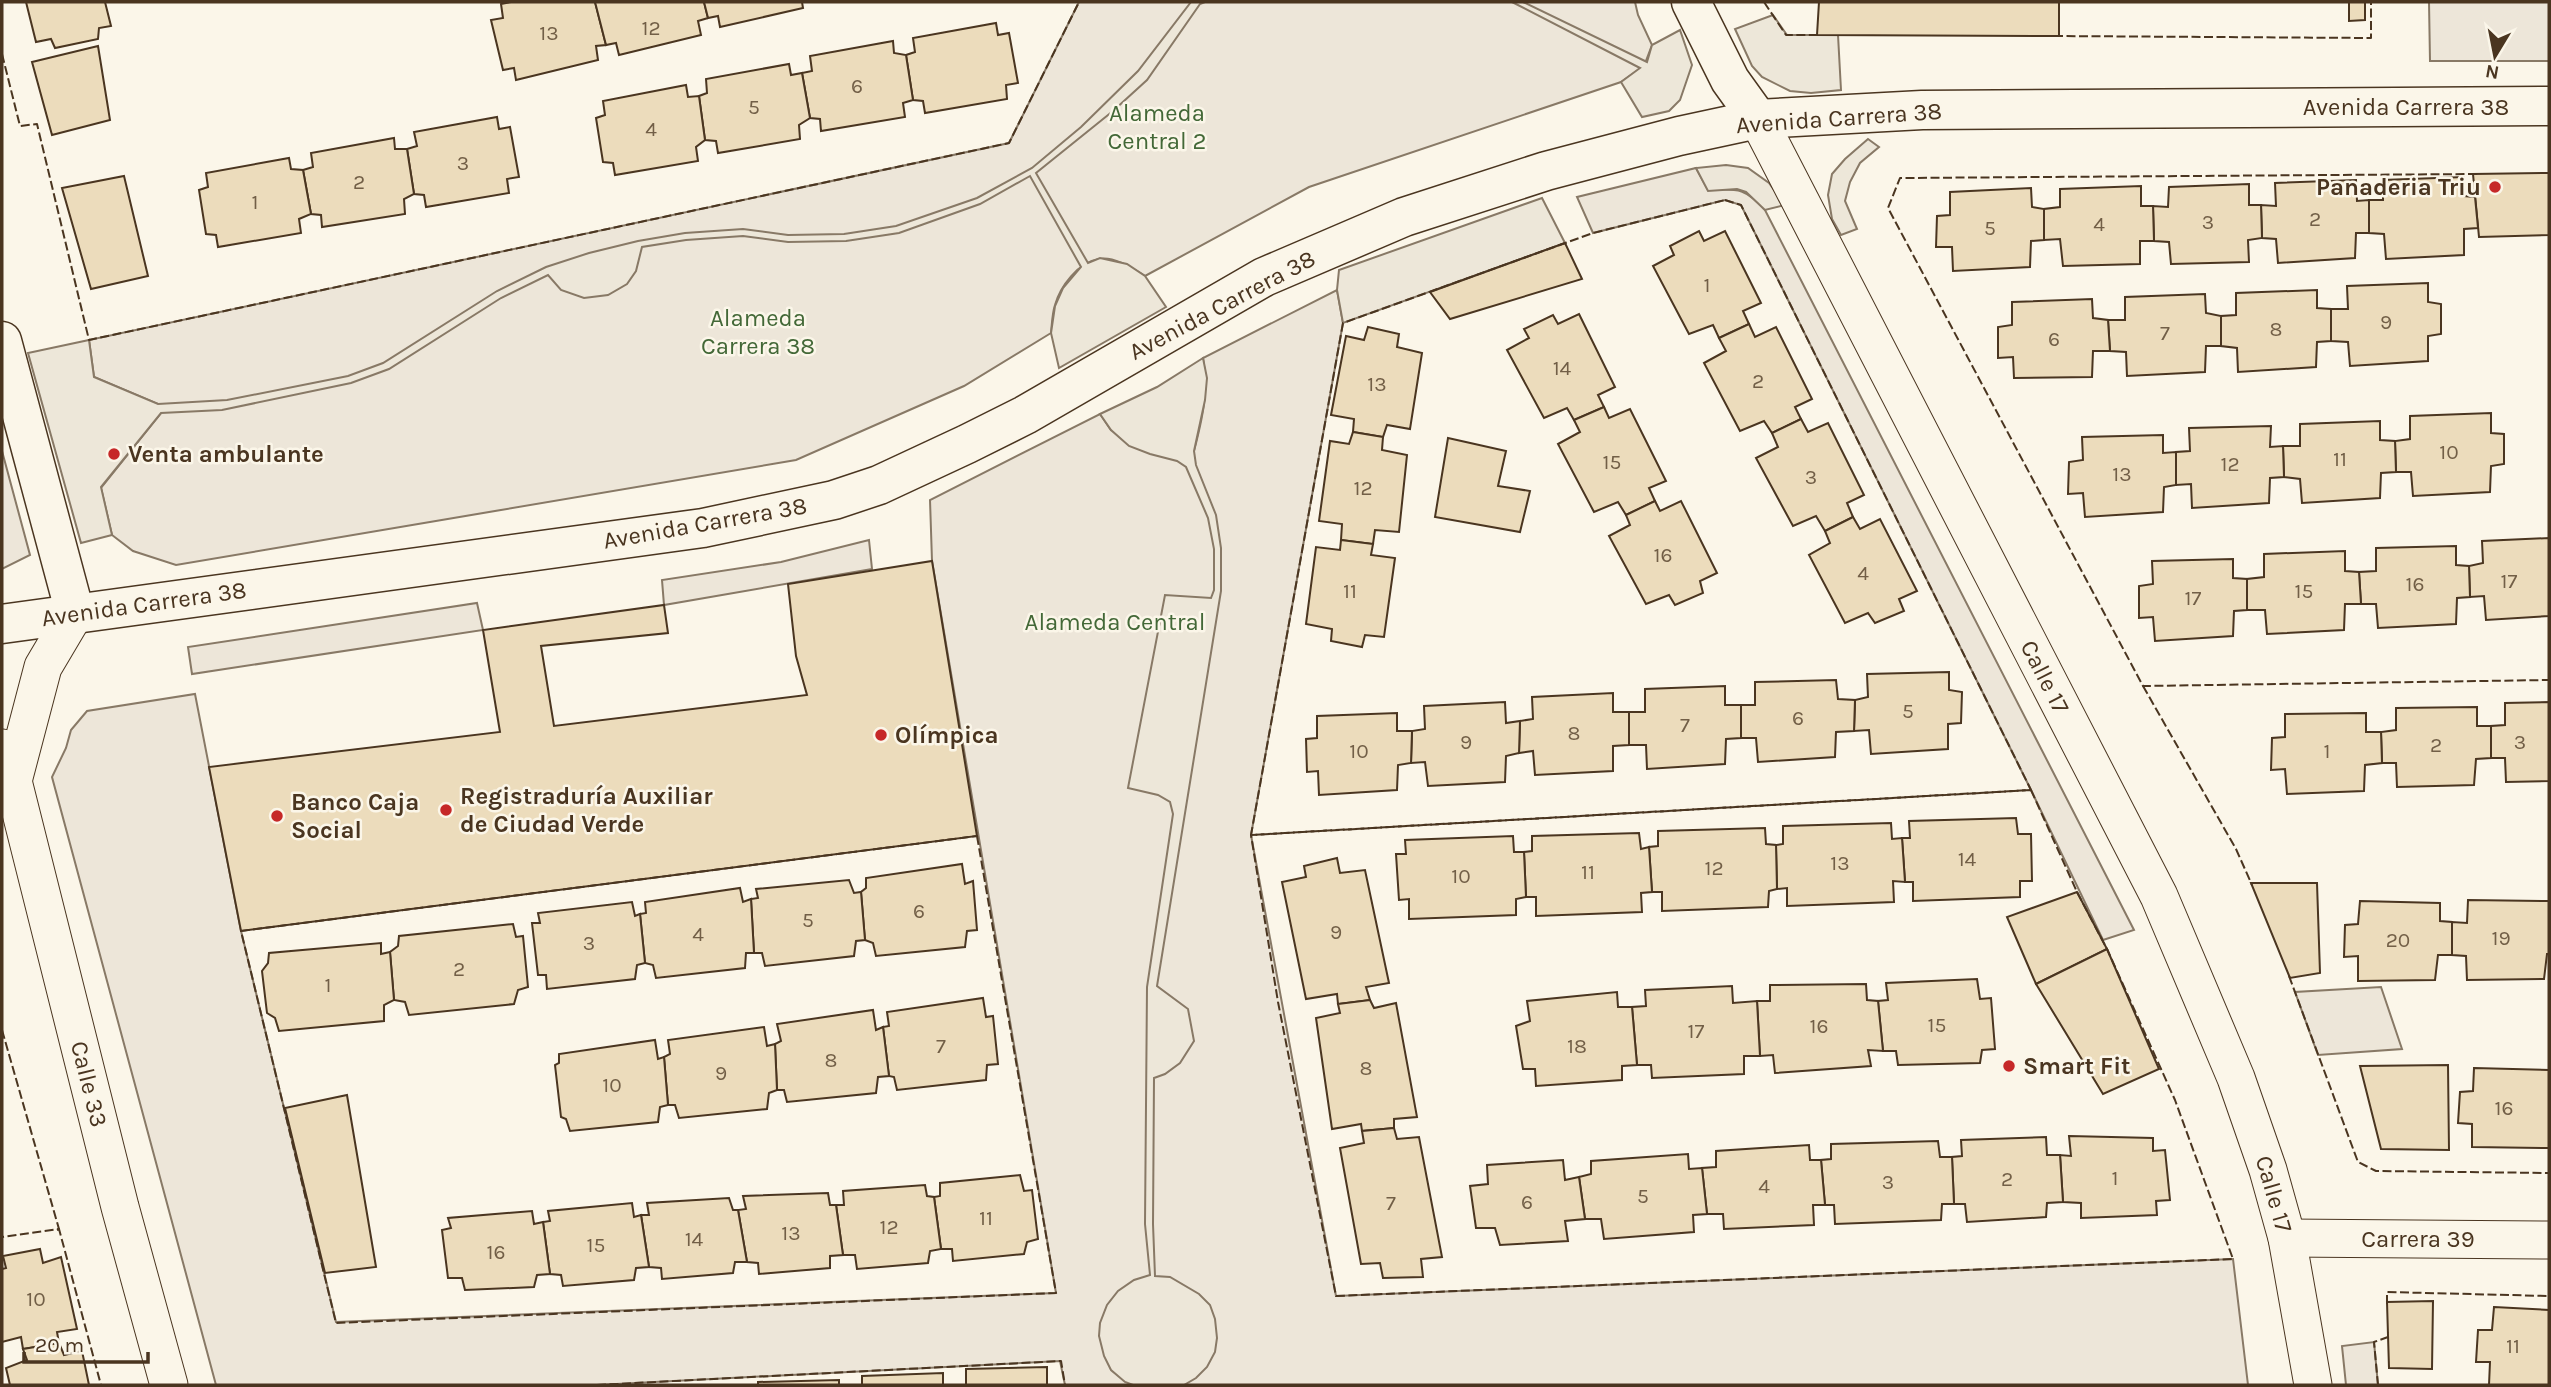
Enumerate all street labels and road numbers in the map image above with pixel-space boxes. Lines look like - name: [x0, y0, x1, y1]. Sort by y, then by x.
- street label: Avenida Carrera 38: [2303, 93, 2509, 121]
- street label: Avenida Carrera 38: [1735, 97, 1943, 139]
- street label: Avenida Carrera 38: [1124, 244, 1320, 366]
- street label: Avenida Carrera 38: [601, 491, 809, 555]
- street label: Avenida Carrera 38: [40, 576, 248, 632]
- street label: Calle 17: [2015, 636, 2075, 718]
- street label: Calle 33: [65, 1038, 113, 1130]
- street label: Calle 17: [2250, 1152, 2298, 1236]
- street label: Carrera 39: [2361, 1225, 2475, 1253]

